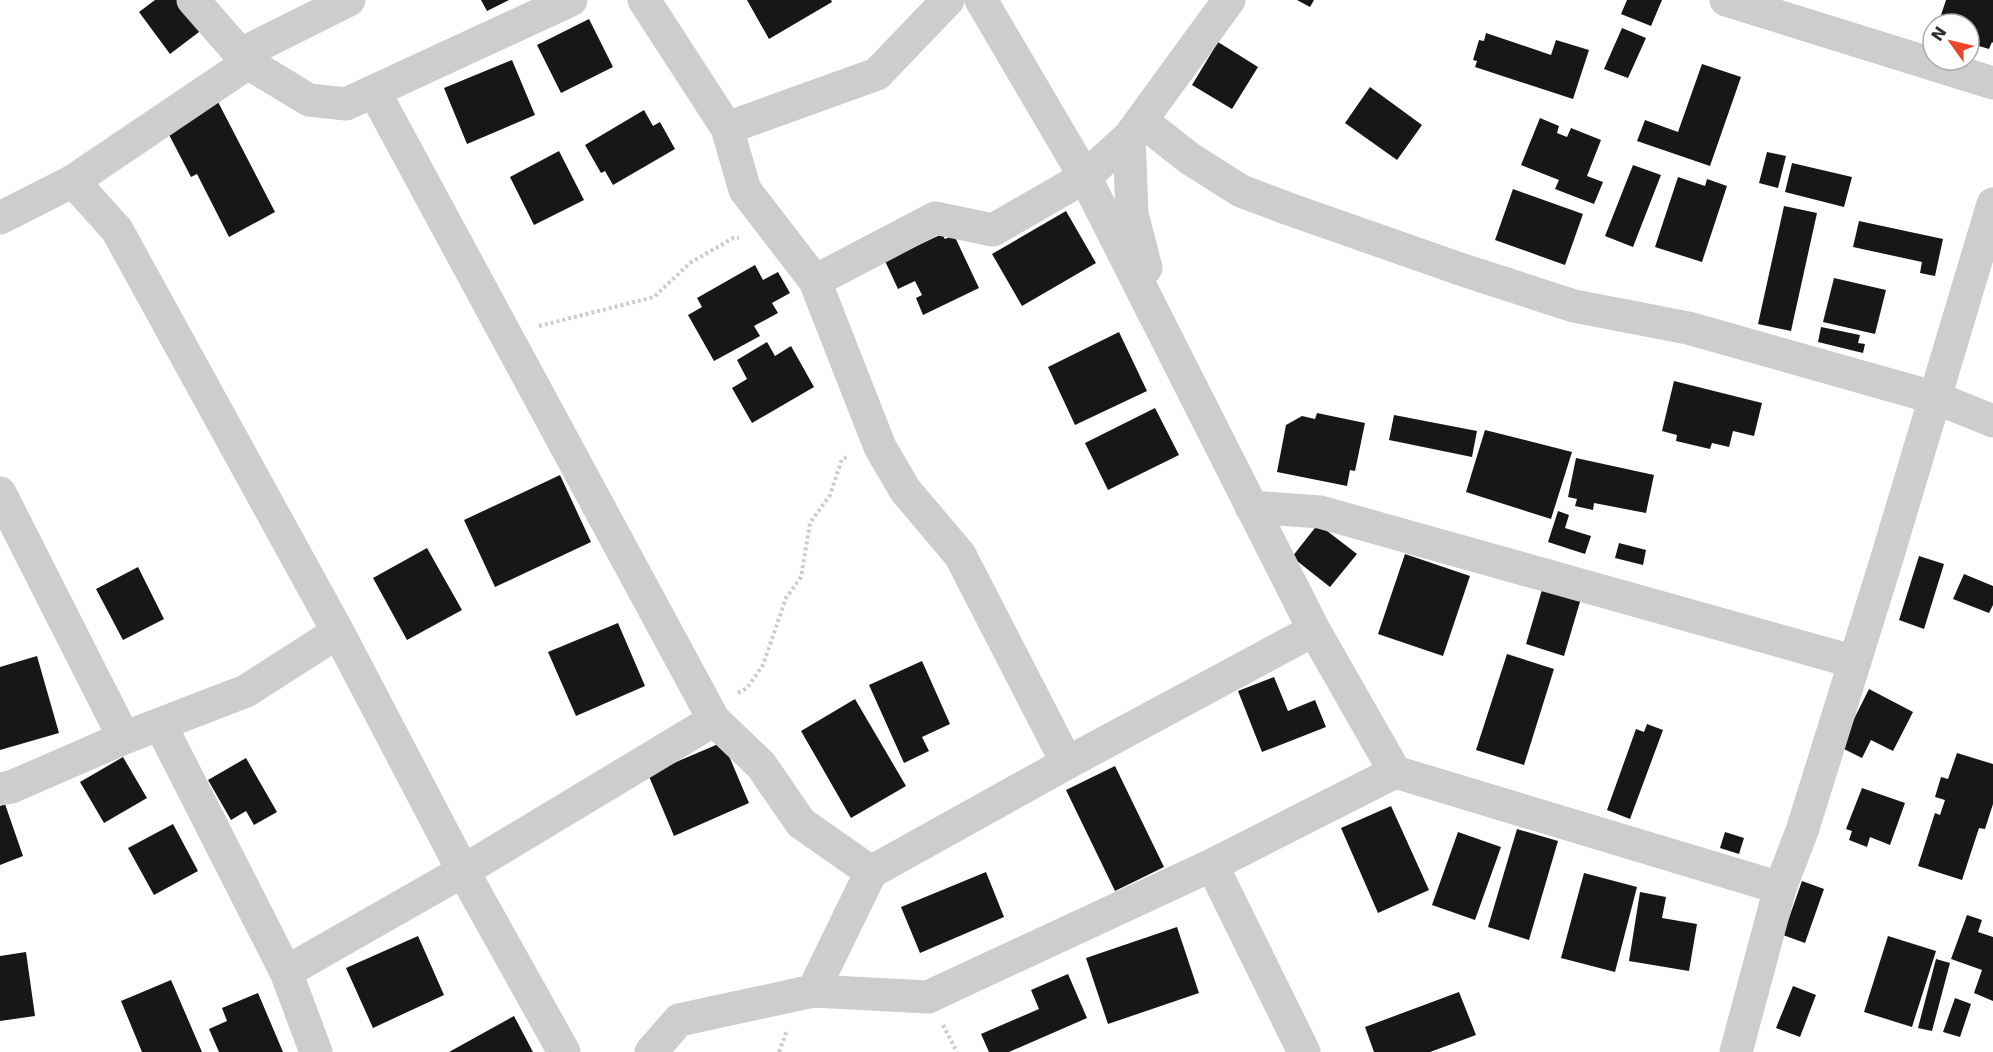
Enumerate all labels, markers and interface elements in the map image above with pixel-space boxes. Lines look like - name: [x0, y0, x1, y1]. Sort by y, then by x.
- north arrow: [1921, 12, 1981, 72]
- text: N: [1927, 23, 1951, 45]

